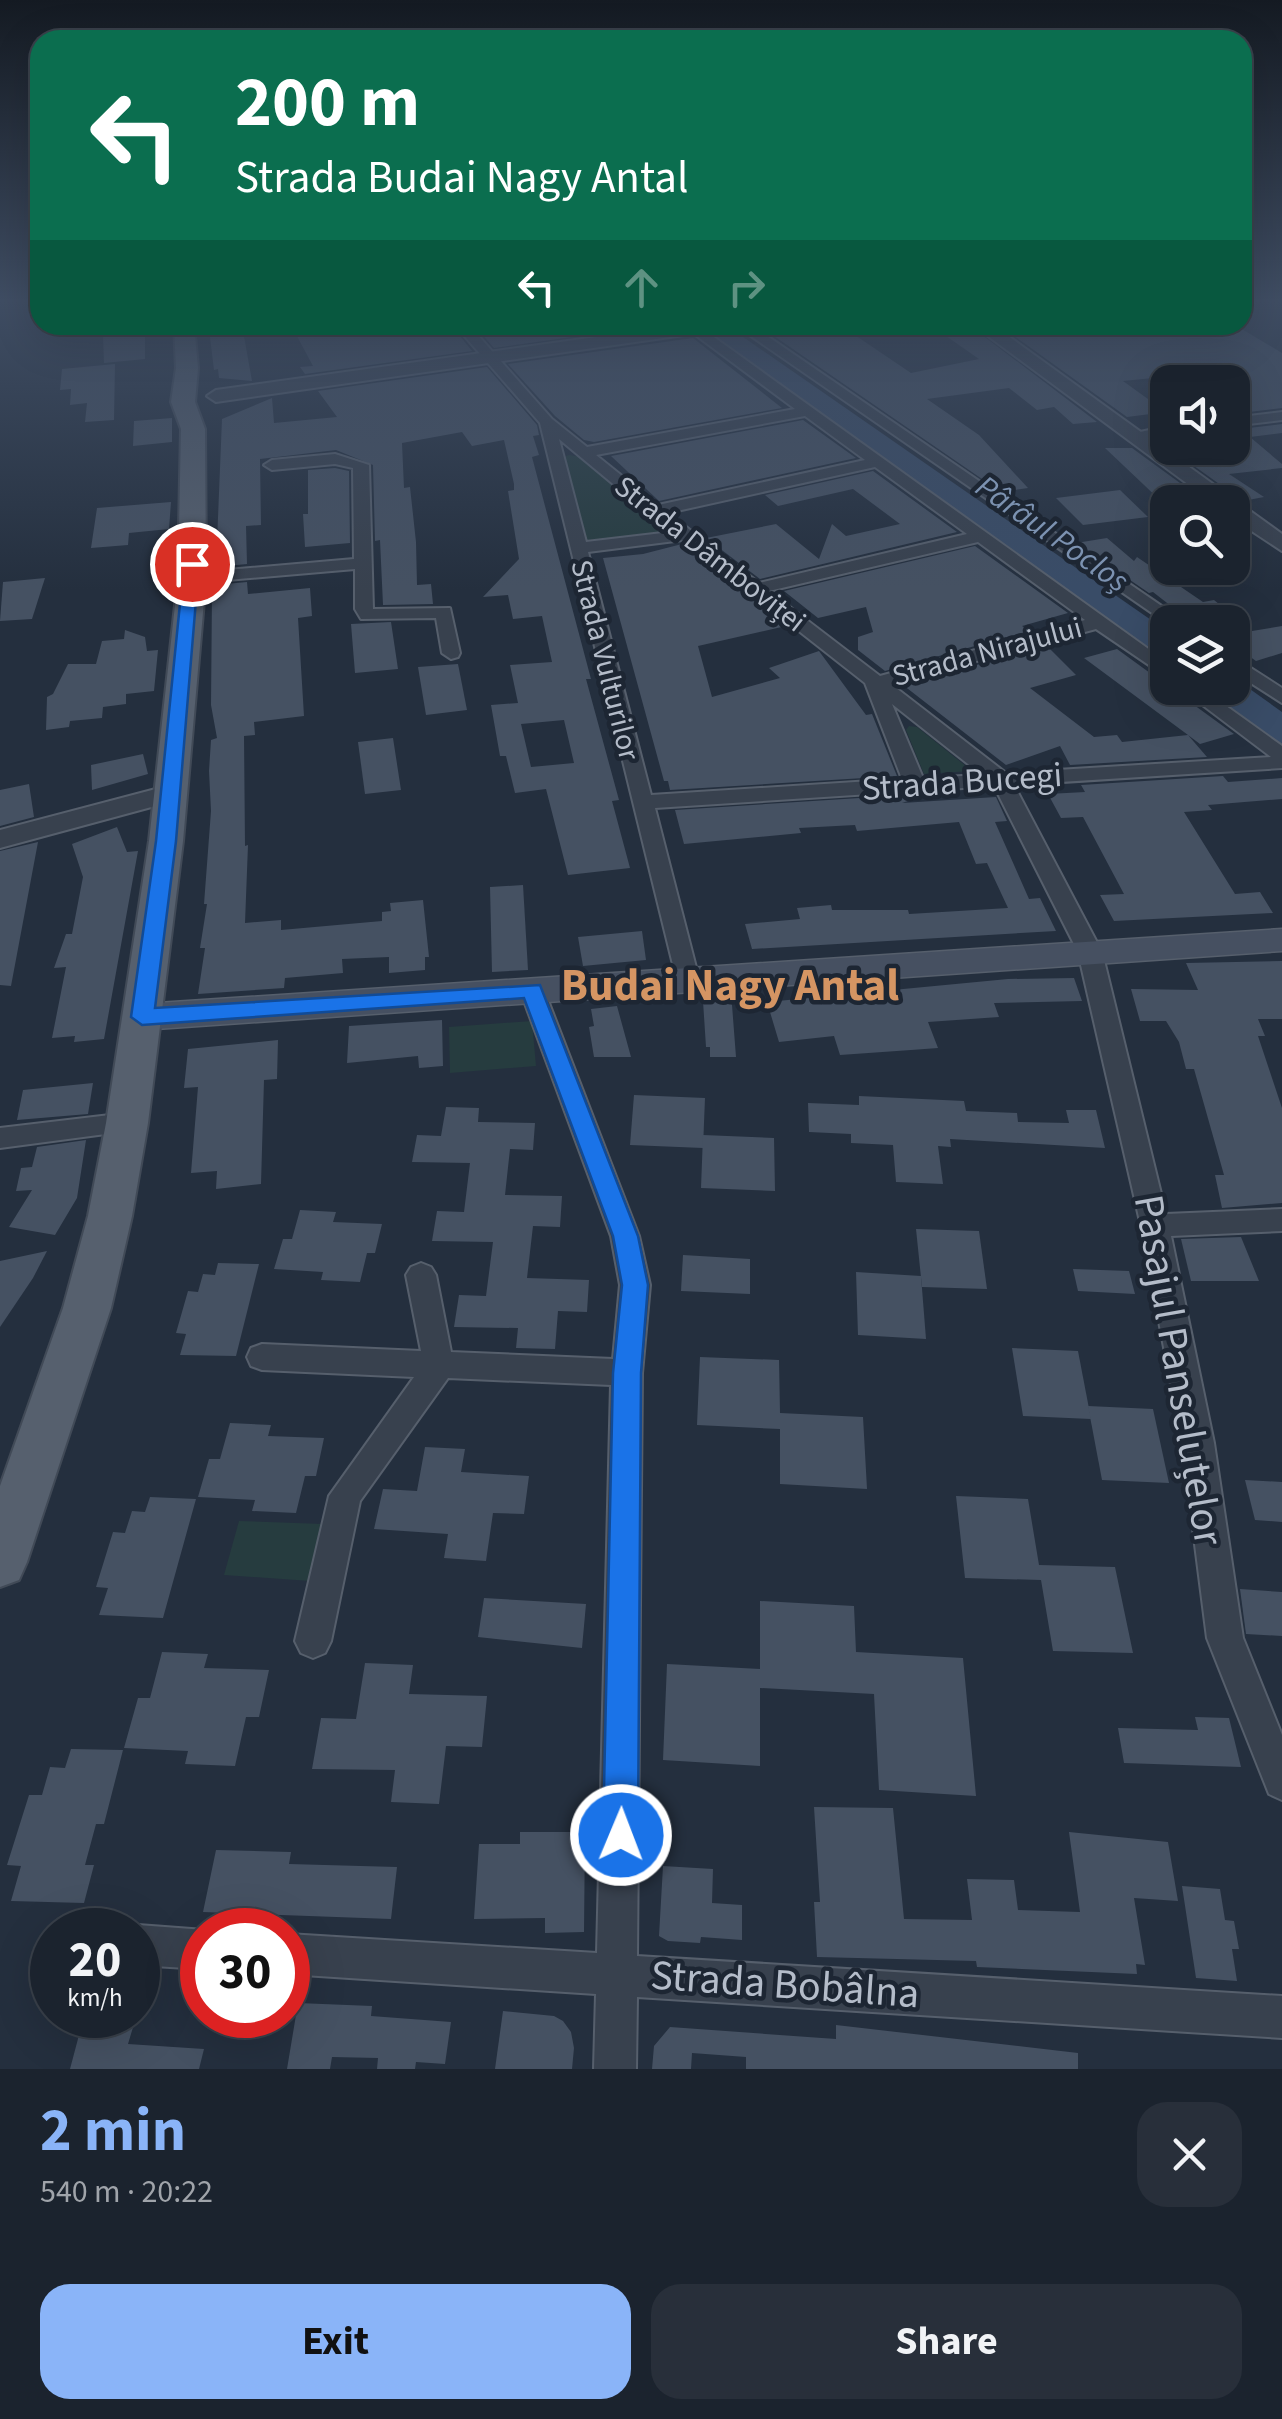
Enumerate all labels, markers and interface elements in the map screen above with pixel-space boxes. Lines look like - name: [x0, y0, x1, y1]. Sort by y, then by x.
- text: 200 m: [235, 53, 420, 153]
- icon: left: [70, 70, 200, 200]
- text: Strada Budai Nagy Antal: [235, 146, 688, 210]
- icon: left: [509, 260, 564, 315]
- icon: ahead: [614, 260, 669, 315]
- icon: right: [719, 260, 774, 315]
- map controls: [1150, 365, 1250, 705]
- button: sound: [1150, 365, 1250, 465]
- water label: Pârâul Pocloș: [966, 464, 1138, 604]
- street label: Strada Dâmboviței: [605, 465, 815, 643]
- button: search: [1150, 485, 1250, 585]
- pin: [150, 522, 235, 607]
- icon: arrive: [165, 537, 220, 592]
- street label: Strada Vulturilor: [559, 555, 651, 765]
- button: layers: [1150, 605, 1250, 705]
- street label: Strada Nirajului: [887, 606, 1087, 698]
- street label: Strada Bucegi: [860, 750, 1064, 814]
- district label: Budai Nagy Antal: [561, 954, 899, 1018]
- street label: Pasajul Panseluțelor: [1118, 1190, 1238, 1550]
- position arrow: [569, 1783, 673, 1887]
- speed limit sign: 30: [180, 1908, 310, 2038]
- text: 20: [69, 1925, 121, 1996]
- street label: Strada Bobâlna: [649, 1946, 921, 2024]
- text: km/h: [67, 1980, 123, 2016]
- text: 2 min: [40, 2089, 186, 2174]
- button: close: [1137, 2102, 1242, 2207]
- text: 540 m · 20:22: [40, 2169, 213, 2215]
- button: Exit: [40, 2284, 631, 2399]
- button: Share: [651, 2284, 1242, 2399]

